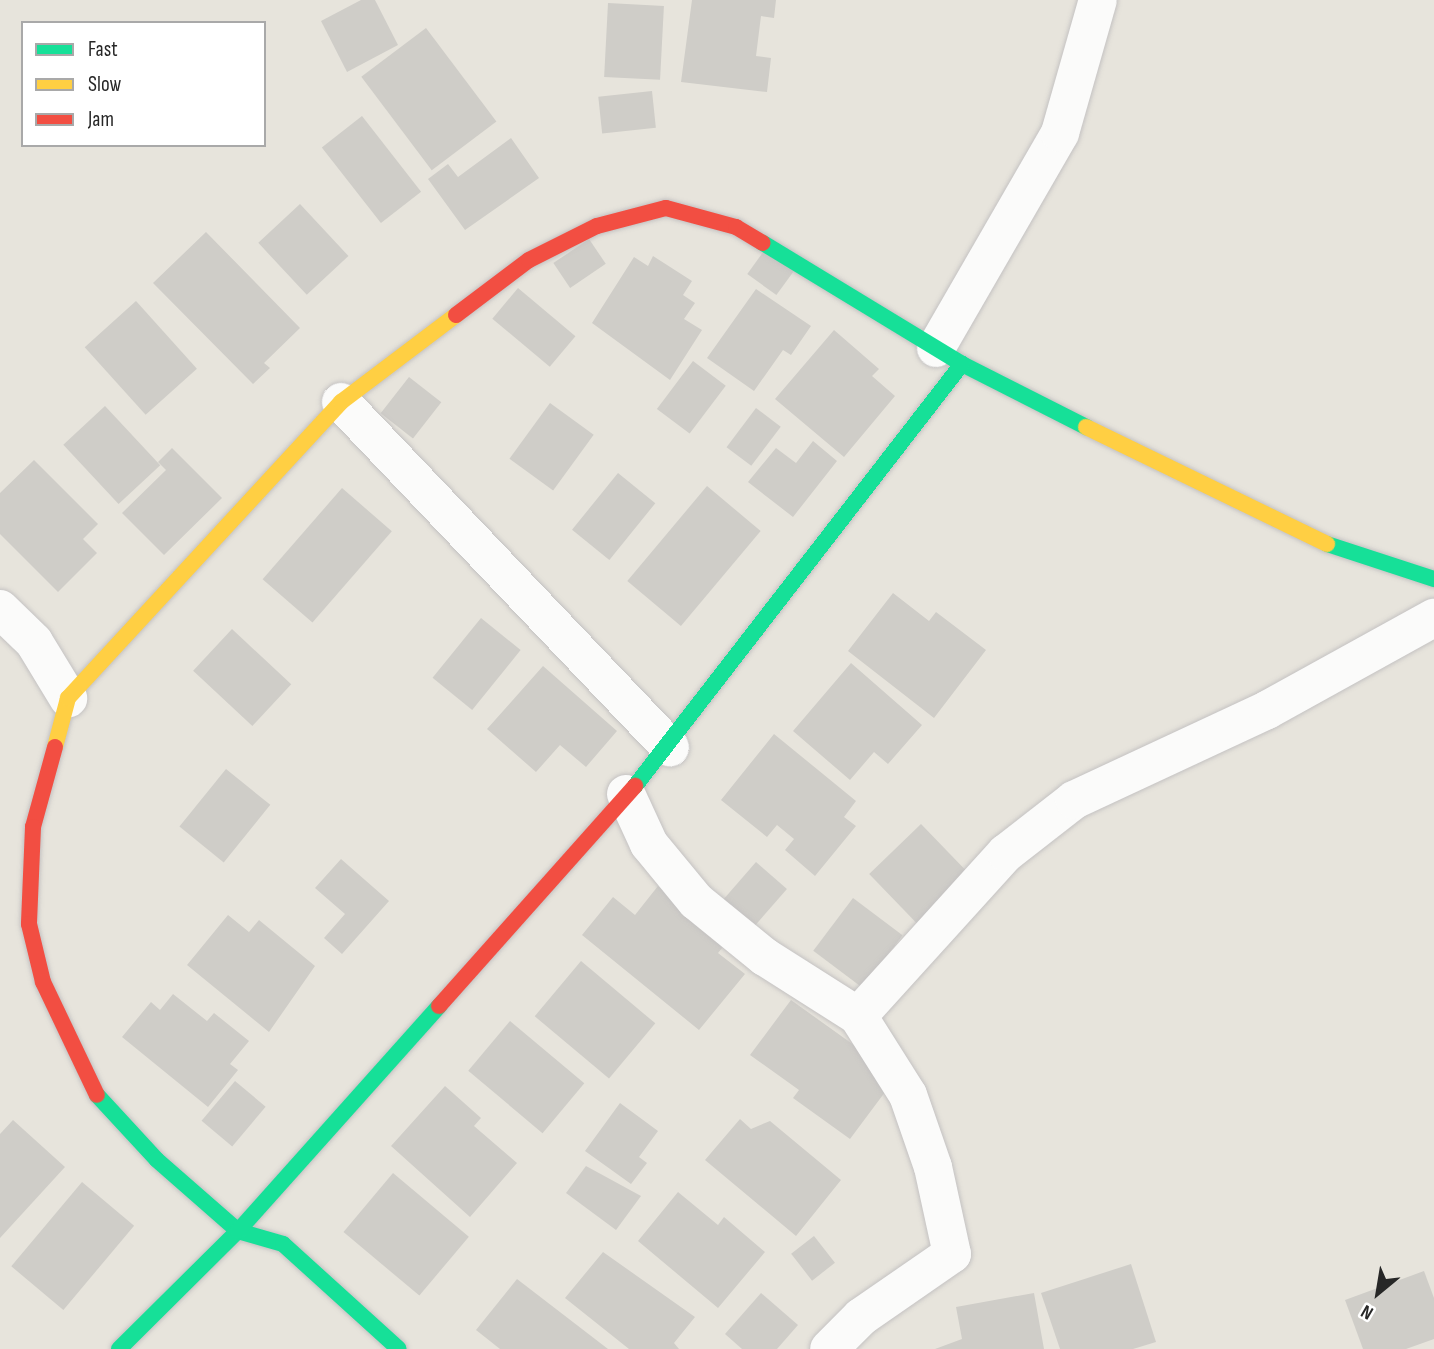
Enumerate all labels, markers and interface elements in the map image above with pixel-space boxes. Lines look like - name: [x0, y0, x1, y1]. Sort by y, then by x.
- legend: [21, 21, 266, 147]
- text: Fast: [88, 37, 118, 62]
- text: Slow: [88, 72, 121, 97]
- text: Jam: [88, 107, 114, 132]
- north arrow: [1343, 1258, 1413, 1328]
- text: N: [1357, 1299, 1377, 1324]

